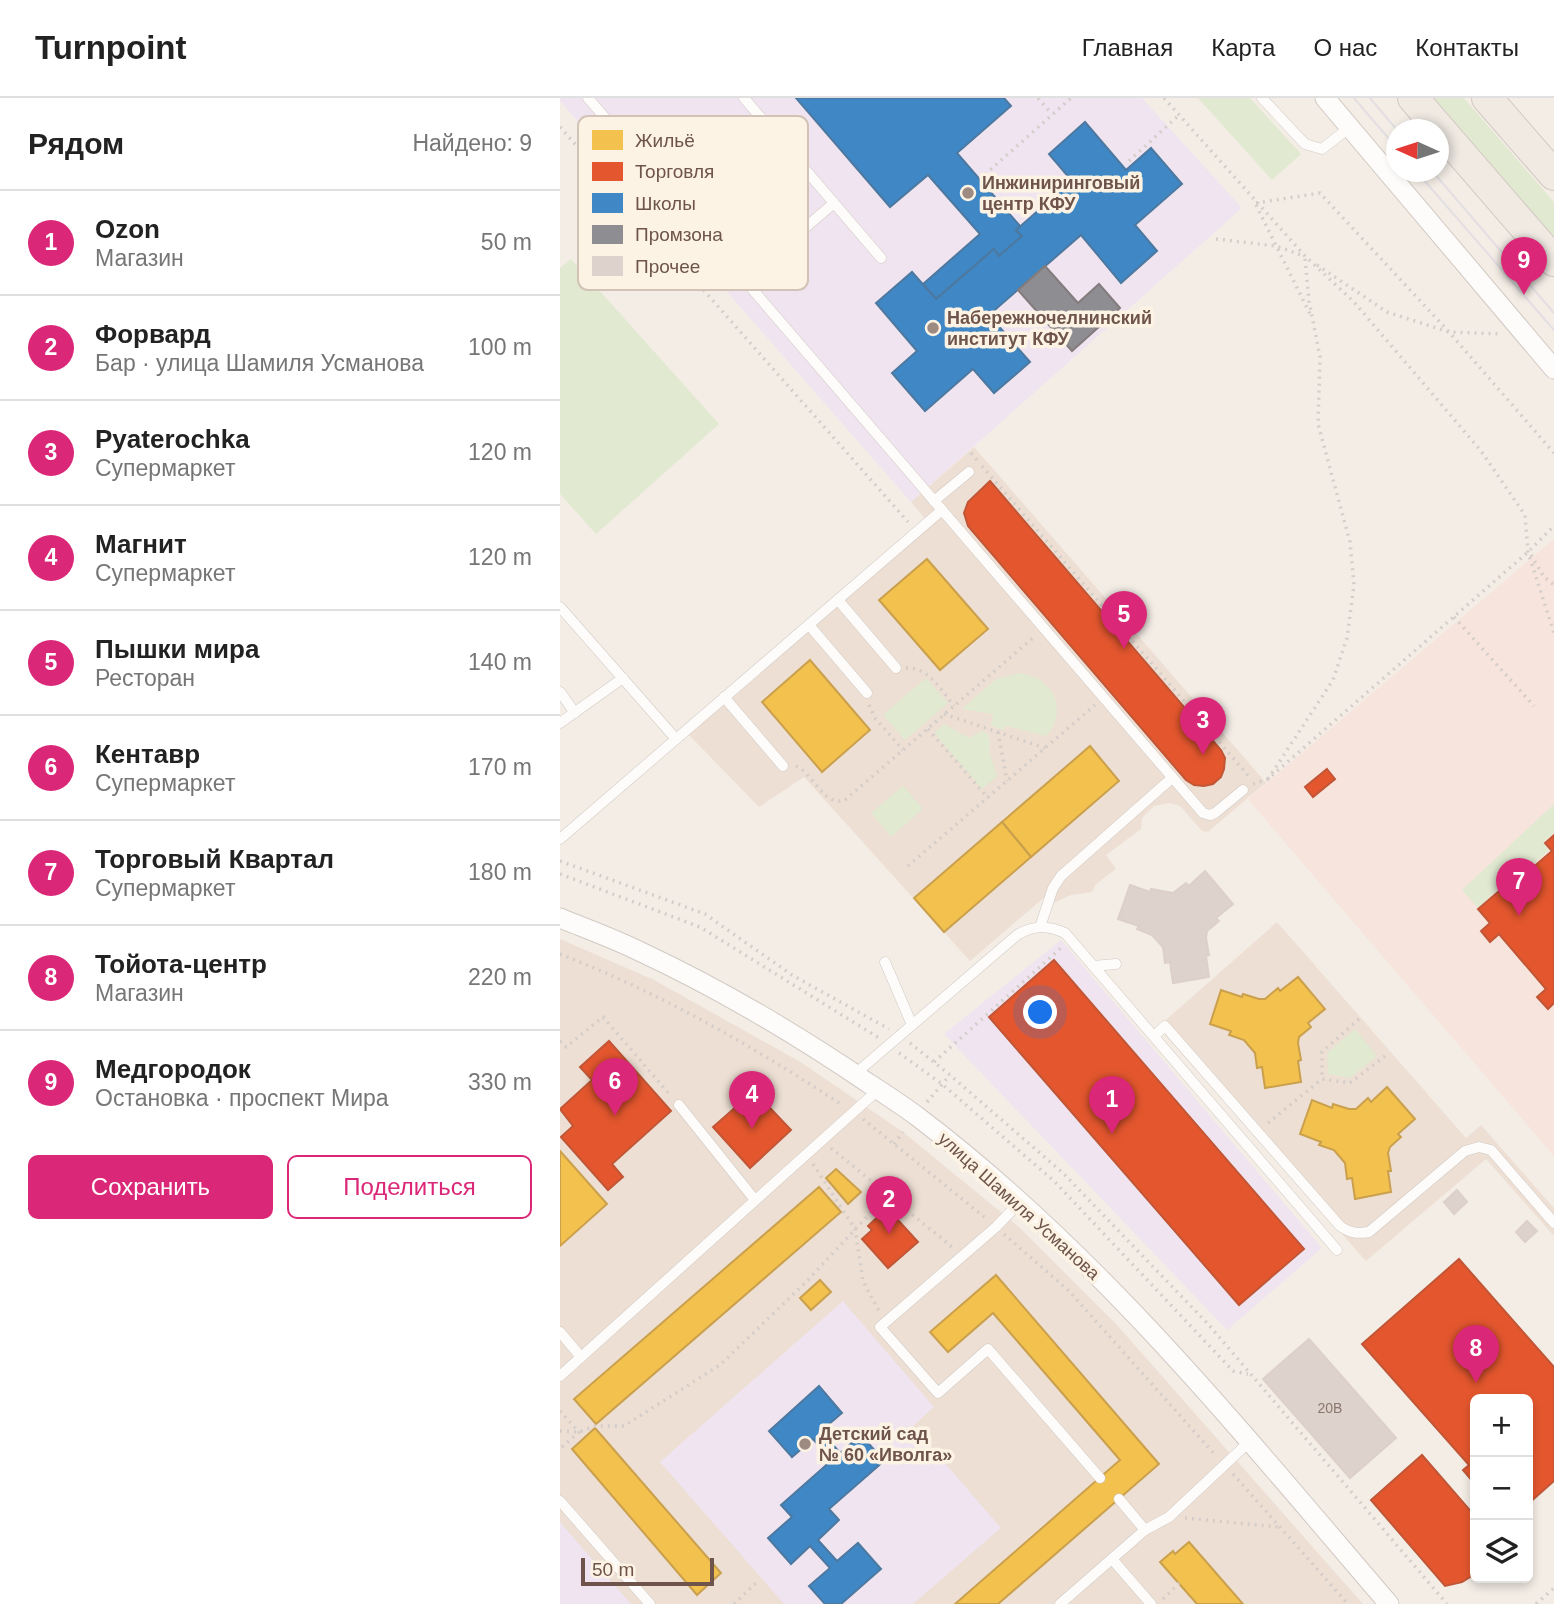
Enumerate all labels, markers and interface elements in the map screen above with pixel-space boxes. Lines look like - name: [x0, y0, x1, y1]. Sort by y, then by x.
- text: Turnpoint: [35, 29, 187, 66]
- text: Главная: [1082, 34, 1173, 61]
- text: Карта: [1211, 34, 1275, 61]
- text: О нас: [1313, 34, 1377, 61]
- text: Контакты: [1415, 34, 1519, 61]
- legend: [578, 116, 808, 290]
- north arrow: [1386, 119, 1449, 182]
- text: Рядом: [28, 127, 124, 160]
- text: Найдено: 9: [412, 130, 532, 156]
- text: Жильё: [635, 130, 695, 151]
- text: Торговля: [635, 161, 714, 182]
- place label: Инжиниринговый центр КФУ: [982, 173, 1140, 214]
- marker: Инжиниринговый центр КФУ: [960, 185, 976, 201]
- text: Школы: [635, 193, 696, 214]
- text: Ozon: [95, 214, 160, 244]
- text: Промзона: [635, 224, 723, 245]
- text: 1: [45, 229, 57, 255]
- text: 50 m: [481, 229, 532, 255]
- pin: 9: [1501, 237, 1547, 295]
- text: Магазин: [95, 245, 184, 271]
- text: Прочее: [635, 256, 700, 277]
- place label: Набережночелнинский институт КФУ: [947, 308, 1152, 349]
- text: Форвард: [95, 319, 211, 349]
- marker: Набережночелнинский институт КФУ: [925, 320, 941, 336]
- text: 2: [45, 334, 57, 360]
- text: 100 m: [468, 334, 532, 360]
- text: Бар · улица Шамиля Усманова: [95, 350, 424, 376]
- text: Pyaterochka: [95, 424, 250, 454]
- text: 3: [45, 439, 57, 465]
- text: 120 m: [468, 439, 532, 465]
- text: Супермаркет: [95, 455, 235, 481]
- text: Магнит: [95, 529, 187, 559]
- text: 4: [45, 544, 57, 570]
- text: 120 m: [468, 544, 532, 570]
- text: Супермаркет: [95, 560, 235, 586]
- pin: 5: [1101, 591, 1147, 649]
- text: Пышки мира: [95, 634, 259, 664]
- text: 5: [45, 649, 57, 675]
- text: 140 m: [468, 649, 532, 675]
- text: Ресторан: [95, 665, 195, 691]
- pin: 3: [1180, 697, 1226, 755]
- text: Кентавр: [95, 739, 200, 769]
- text: 6: [45, 754, 57, 780]
- text: 170 m: [468, 754, 532, 780]
- text: Супермаркет: [95, 770, 235, 796]
- text: Торговый Квартал: [95, 844, 334, 874]
- pin: 7: [1496, 858, 1542, 916]
- text: 7: [45, 859, 57, 885]
- text: 180 m: [468, 859, 532, 885]
- text: Супермаркет: [95, 875, 235, 901]
- text: Тойота-центр: [95, 949, 267, 979]
- text: 8: [45, 964, 57, 990]
- text: 220 m: [468, 964, 532, 990]
- text: Магазин: [95, 980, 184, 1006]
- your location: [1023, 995, 1057, 1029]
- text: Медгородок: [95, 1054, 251, 1084]
- pin: 6: [592, 1058, 638, 1116]
- text: 9: [45, 1069, 57, 1095]
- text: 330 m: [468, 1069, 532, 1095]
- pin: 4: [729, 1071, 775, 1129]
- pin: 1: [1089, 1076, 1135, 1134]
- text: Остановка · проспект Мира: [95, 1085, 389, 1111]
- street label: улица Шамиля Усманова: [934, 1128, 1104, 1284]
- button: Сохранить: [28, 1155, 273, 1219]
- button: Поделиться: [287, 1155, 532, 1219]
- pin: 2: [866, 1176, 912, 1234]
- pin: 8: [1453, 1325, 1499, 1383]
- map controls: [1470, 1394, 1533, 1583]
- button: +: [1470, 1394, 1533, 1457]
- house number: 20В: [1318, 1400, 1342, 1416]
- place label: Детский сад № 60 «Иволга»: [819, 1424, 952, 1465]
- marker: Детский сад № 60 «Иволга»: [797, 1436, 813, 1452]
- button: −: [1470, 1457, 1533, 1520]
- button: layers: [1470, 1520, 1533, 1583]
- scale bar: [581, 1555, 714, 1587]
- text: 50 m: [592, 1559, 634, 1580]

